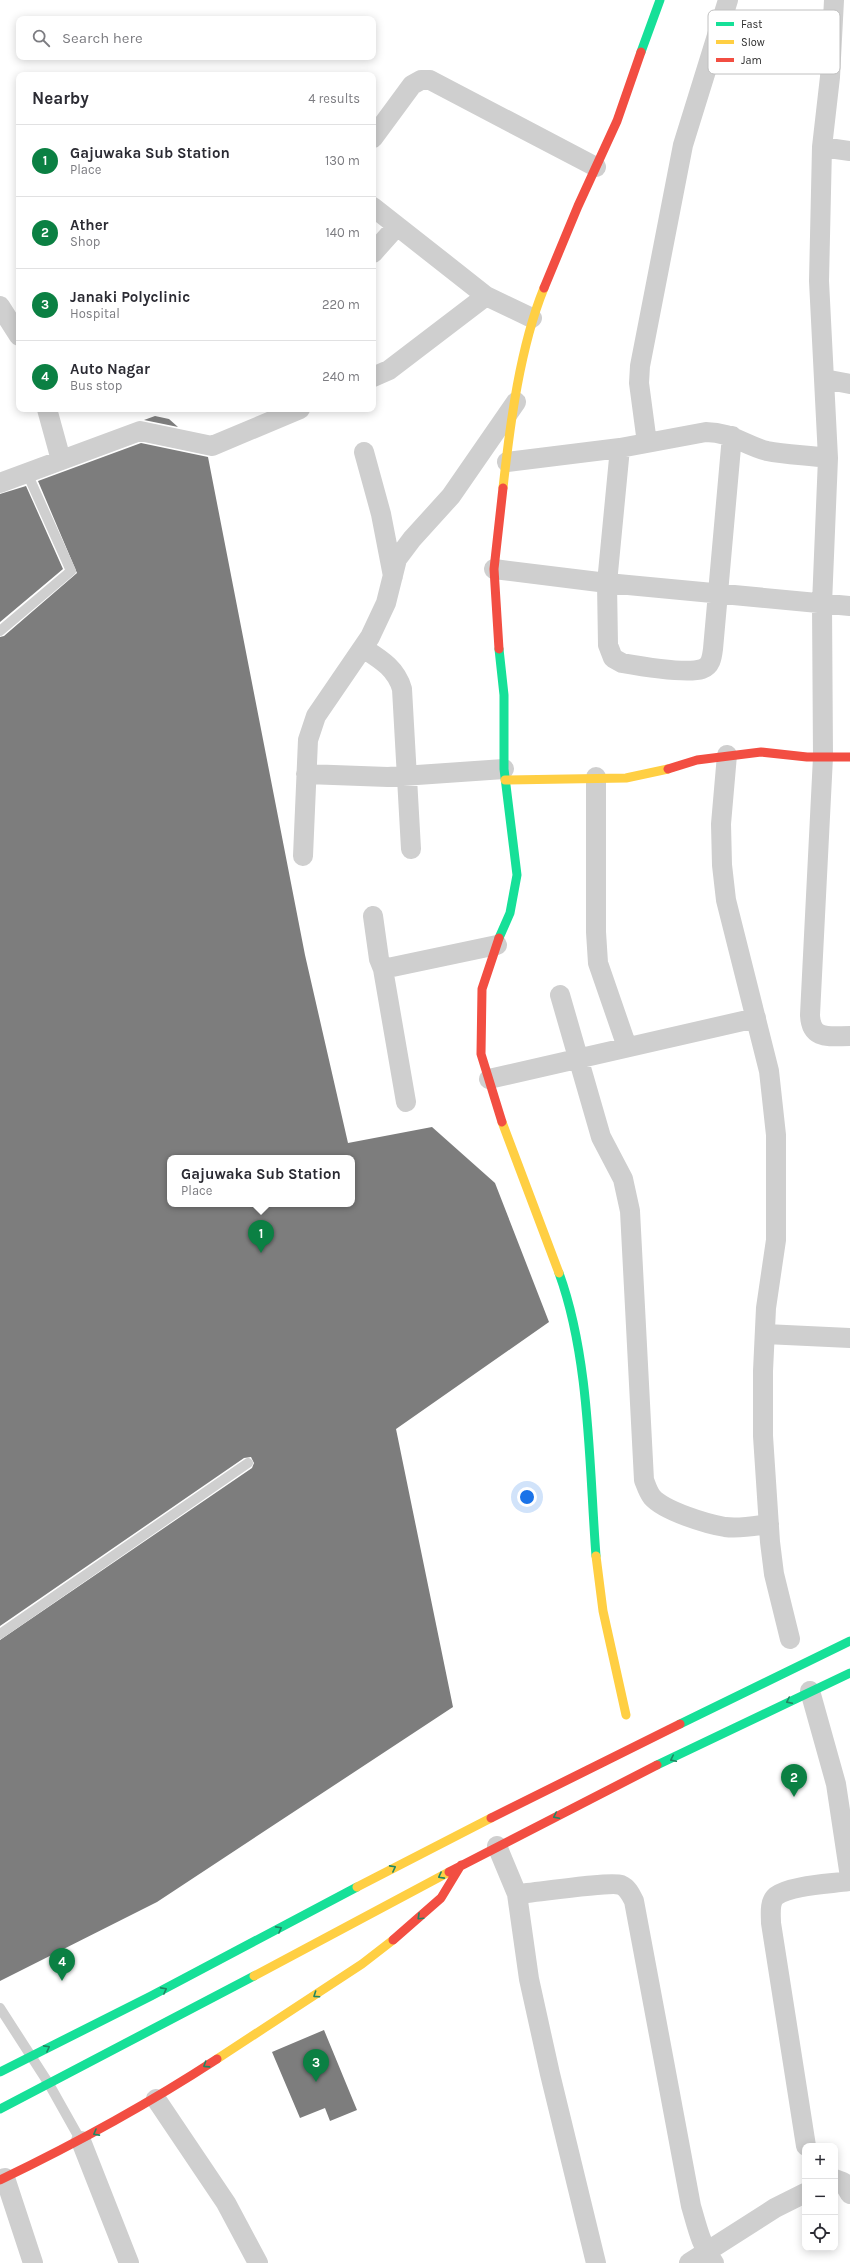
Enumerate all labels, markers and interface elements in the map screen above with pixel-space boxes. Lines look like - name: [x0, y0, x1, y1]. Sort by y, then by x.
- legend: [708, 10, 840, 74]
- search box: [16, 16, 376, 60]
- text: Fast: [741, 18, 762, 31]
- icon: search: [30, 27, 52, 49]
- text: Search here: [62, 29, 143, 47]
- text: Slow: [741, 36, 765, 49]
- text: Jam: [741, 54, 762, 67]
- text: Nearby: [32, 88, 89, 108]
- text: 4 results: [308, 91, 360, 106]
- text: Gajuwaka Sub Station: [70, 144, 230, 162]
- text: 1: [43, 153, 47, 168]
- text: 130 m: [325, 153, 360, 168]
- text: Place: [70, 162, 101, 177]
- text: Ather: [70, 216, 108, 234]
- text: 2: [41, 225, 49, 240]
- text: 140 m: [325, 225, 360, 240]
- text: Shop: [70, 234, 100, 249]
- text: Janaki Polyclinic: [70, 288, 190, 306]
- text: 3: [41, 297, 49, 312]
- text: 220 m: [322, 297, 360, 312]
- text: Hospital: [70, 306, 120, 321]
- text: Auto Nagar: [70, 360, 150, 378]
- text: 4: [41, 369, 49, 384]
- text: 240 m: [322, 369, 360, 384]
- text: Bus stop: [70, 378, 122, 393]
- popup: [167, 1155, 355, 1207]
- text: Gajuwaka Sub Station: [181, 1165, 341, 1183]
- text: Place: [181, 1183, 212, 1198]
- pin: 1: [248, 1220, 274, 1253]
- your location: [517, 1487, 537, 1507]
- one-way arrow: [786, 1696, 794, 1704]
- one-way arrow: [670, 1754, 677, 1762]
- pin: 2: [781, 1764, 807, 1797]
- one-way arrow: [553, 1811, 561, 1819]
- one-way arrow: [389, 1865, 397, 1873]
- one-way arrow: [438, 1871, 445, 1879]
- one-way arrow: [417, 1913, 425, 1920]
- one-way arrow: [274, 1926, 282, 1934]
- pin: 4: [49, 1948, 75, 1981]
- one-way arrow: [159, 1987, 167, 1994]
- one-way arrow: [313, 1990, 320, 1997]
- one-way arrow: [43, 2045, 51, 2053]
- pin: 3: [303, 2049, 329, 2082]
- one-way arrow: [203, 2060, 210, 2068]
- one-way arrow: [92, 2128, 100, 2136]
- map controls: [802, 2143, 838, 2251]
- button: +: [802, 2143, 838, 2179]
- button: −: [802, 2179, 838, 2215]
- button: locate: [802, 2215, 838, 2251]

